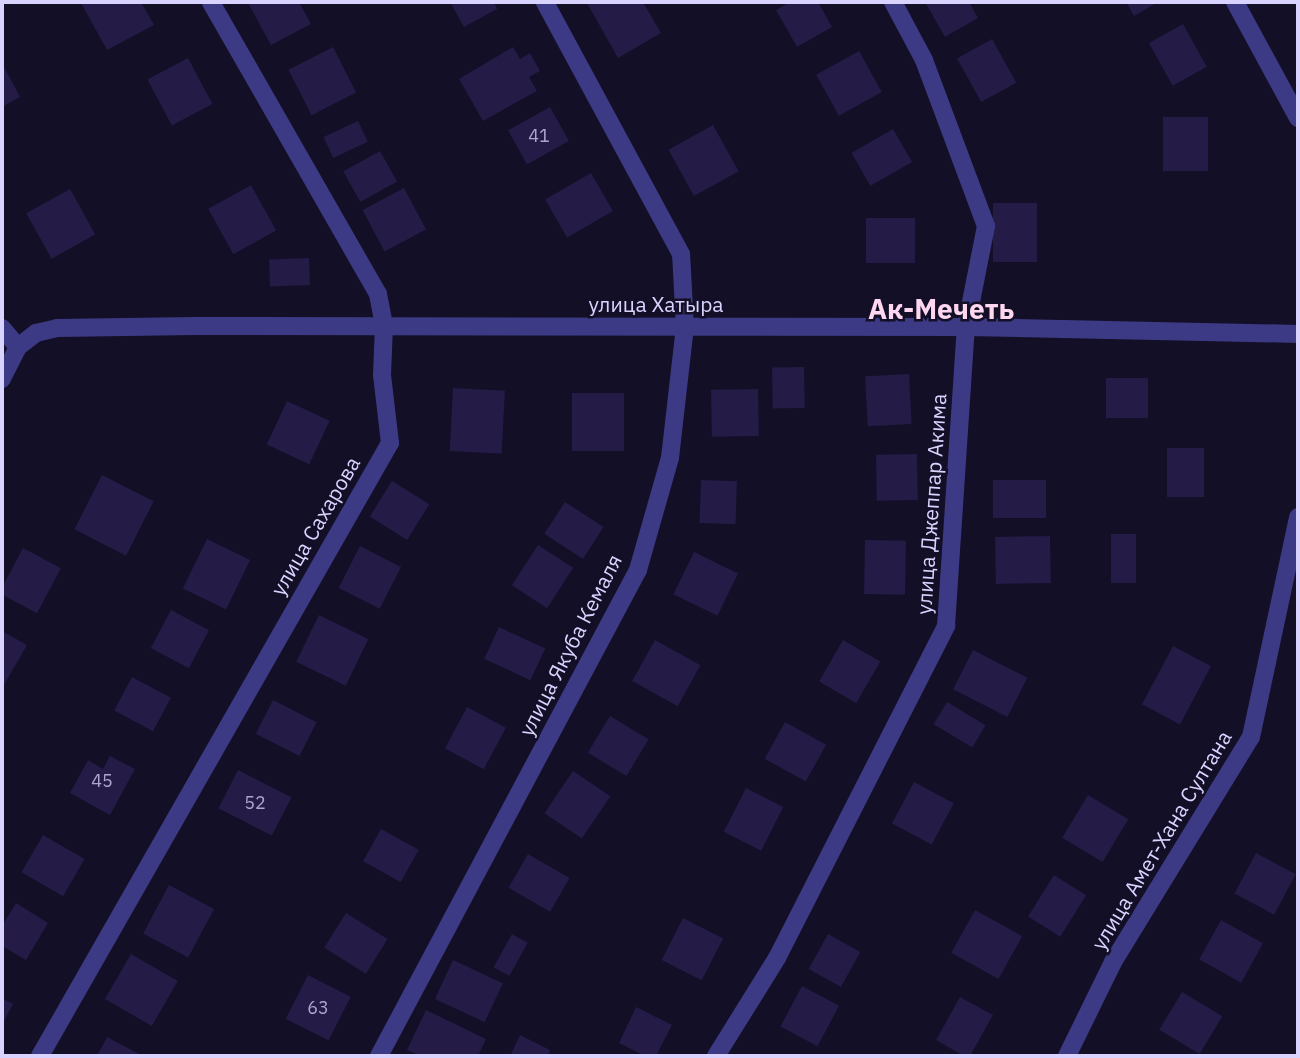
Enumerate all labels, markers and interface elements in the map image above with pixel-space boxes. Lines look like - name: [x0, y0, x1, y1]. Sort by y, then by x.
- house number: 41: [528, 125, 550, 147]
- street label: улица Хатыра: [588, 291, 724, 317]
- district label: Ак-Мечеть: [868, 292, 1014, 326]
- street label: улица Джеппар Акима: [911, 393, 951, 615]
- street label: улица Сахарова: [265, 452, 365, 600]
- street label: улица Якуба Кемаля: [513, 550, 627, 740]
- street label: улица Амет-Хана Султана: [1086, 726, 1236, 954]
- house number: 45: [91, 770, 113, 792]
- house number: 52: [244, 792, 266, 814]
- house number: 63: [307, 997, 329, 1019]

